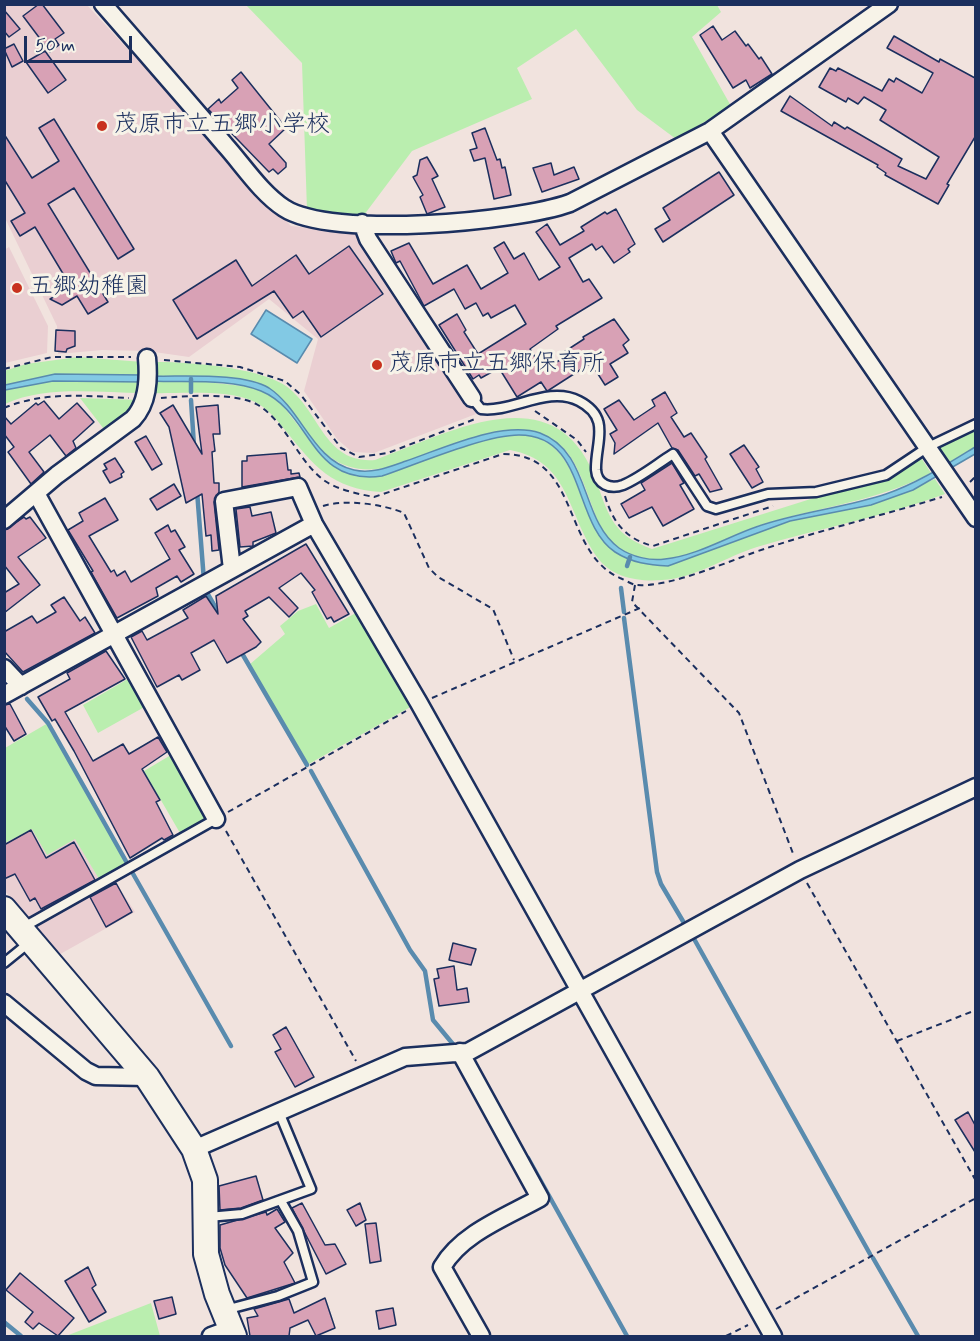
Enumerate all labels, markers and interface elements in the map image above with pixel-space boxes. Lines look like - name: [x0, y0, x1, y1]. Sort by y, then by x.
- scale bar: [27, 24, 135, 62]
- text: 50 m: [35, 34, 75, 58]
- place label: 茂原市立五郷小学校: [114, 112, 330, 140]
- marker: 茂原市立五郷小学校: [95, 119, 109, 133]
- place label: 五郷幼稚園: [29, 274, 149, 302]
- marker: 五郷幼稚園: [10, 281, 24, 295]
- place label: 茂原市立五郷保育所: [389, 351, 605, 379]
- marker: 茂原市立五郷保育所: [370, 358, 384, 372]

